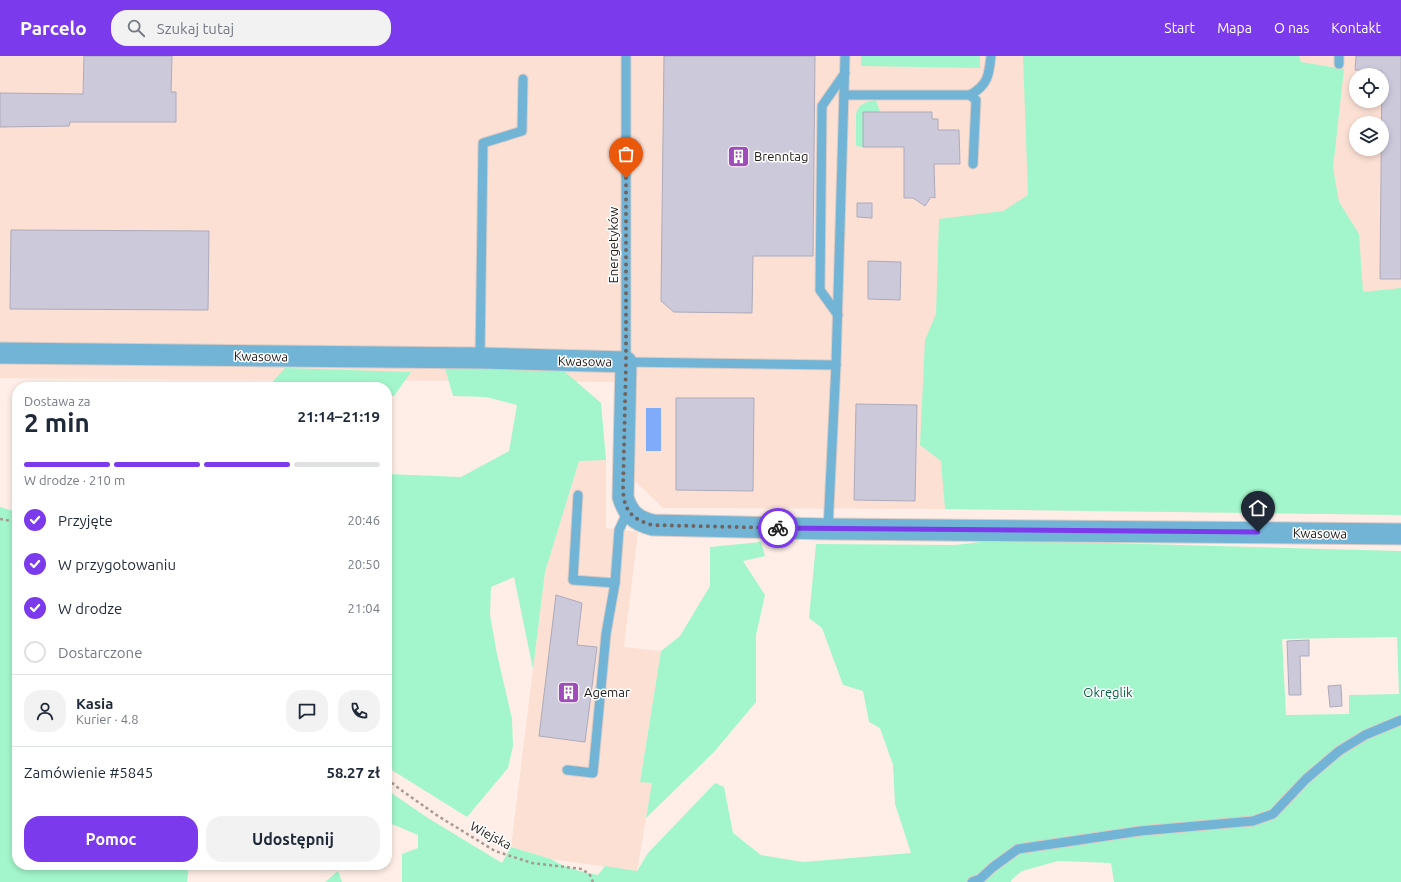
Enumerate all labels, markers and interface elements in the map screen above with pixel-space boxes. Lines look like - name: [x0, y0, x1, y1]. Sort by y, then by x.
- search box: [111, 10, 391, 46]
- text: Parcelo: [20, 17, 87, 39]
- icon: search: [125, 17, 147, 39]
- text: Szukaj tutaj: [157, 20, 234, 37]
- text: Start: [1164, 20, 1195, 36]
- text: Mapa: [1217, 20, 1252, 36]
- text: O nas: [1274, 20, 1309, 36]
- text: Kontakt: [1331, 20, 1381, 36]
- map controls: [1349, 68, 1389, 156]
- button: locate: [1349, 68, 1389, 108]
- button: layers: [1349, 116, 1389, 156]
- pin: [609, 137, 643, 178]
- icon: bag: [615, 143, 637, 165]
- building icon: Brenntag: [725, 143, 751, 169]
- place label: Brenntag: [754, 149, 808, 163]
- street label: Energetyków: [606, 207, 620, 283]
- street label: Kwasowa: [234, 349, 288, 363]
- street label: Kwasowa: [558, 354, 612, 368]
- text: Dostawa za: [24, 394, 91, 408]
- text: 2 min: [24, 408, 90, 437]
- text: 21:14–21:19: [297, 408, 380, 425]
- text: W drodze · 210 m: [24, 473, 125, 487]
- pin: [1241, 491, 1275, 532]
- icon: home: [1247, 497, 1269, 519]
- courier: [758, 508, 798, 548]
- icon: check: [24, 509, 46, 531]
- text: Przyjęte: [58, 512, 113, 529]
- text: 20:46: [347, 513, 380, 527]
- icon: bike: [767, 517, 789, 539]
- street label: Kwasowa: [1293, 526, 1347, 540]
- icon: check: [24, 553, 46, 575]
- text: W przygotowaniu: [58, 556, 176, 573]
- text: 20:50: [347, 557, 380, 571]
- icon: check: [24, 597, 46, 619]
- text: W drodze: [58, 600, 122, 617]
- text: 21:04: [347, 601, 380, 615]
- text: Dostarczone: [58, 644, 142, 661]
- building icon: Agemar: [555, 679, 581, 705]
- place label: Agemar: [584, 685, 630, 699]
- park label: Okręglik: [1083, 685, 1133, 699]
- button: person: [24, 690, 66, 732]
- button: chat: [286, 690, 328, 732]
- button: phone: [338, 690, 380, 732]
- text: Kasia: [76, 695, 113, 712]
- text: Kurier · 4.8: [76, 712, 139, 726]
- text: Zamówienie #5845: [24, 764, 153, 781]
- text: 58.27 zł: [326, 764, 380, 781]
- button: Pomoc: [24, 816, 198, 862]
- button: Udostępnij: [206, 816, 380, 862]
- street label: Wiejska: [468, 818, 514, 852]

